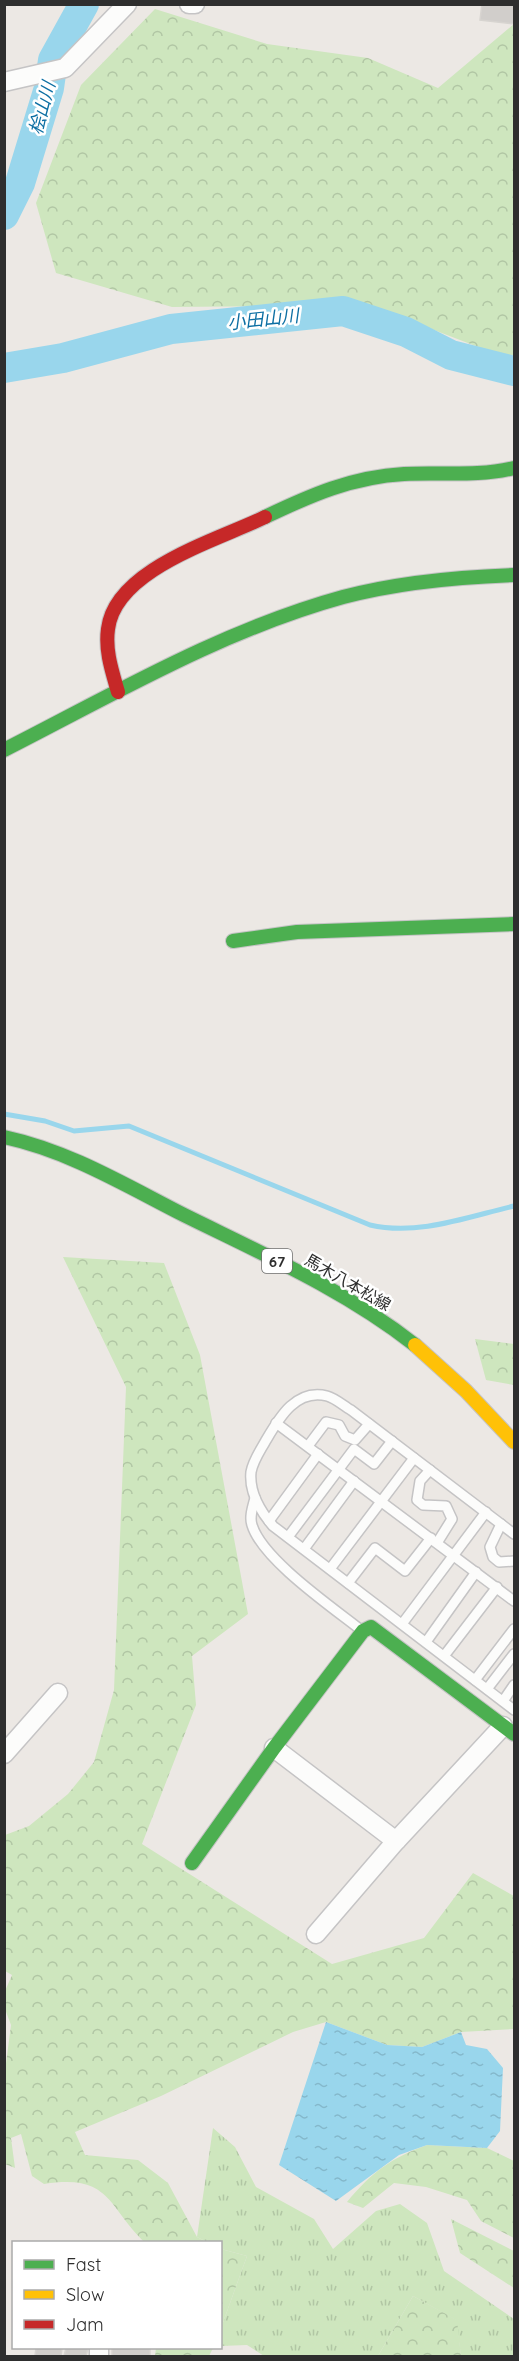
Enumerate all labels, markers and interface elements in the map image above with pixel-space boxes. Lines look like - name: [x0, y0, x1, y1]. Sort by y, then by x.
- water label: 桧山川: [24, 77, 61, 137]
- water label: 小田山川: [226, 304, 302, 334]
- road number: 67: [262, 1249, 292, 1273]
- street label: 馬木八本松線: [301, 1249, 395, 1315]
- legend: [12, 2241, 222, 2349]
- text: Fast: [66, 2253, 101, 2276]
- text: Slow: [66, 2283, 104, 2306]
- text: Jam: [66, 2313, 104, 2336]

